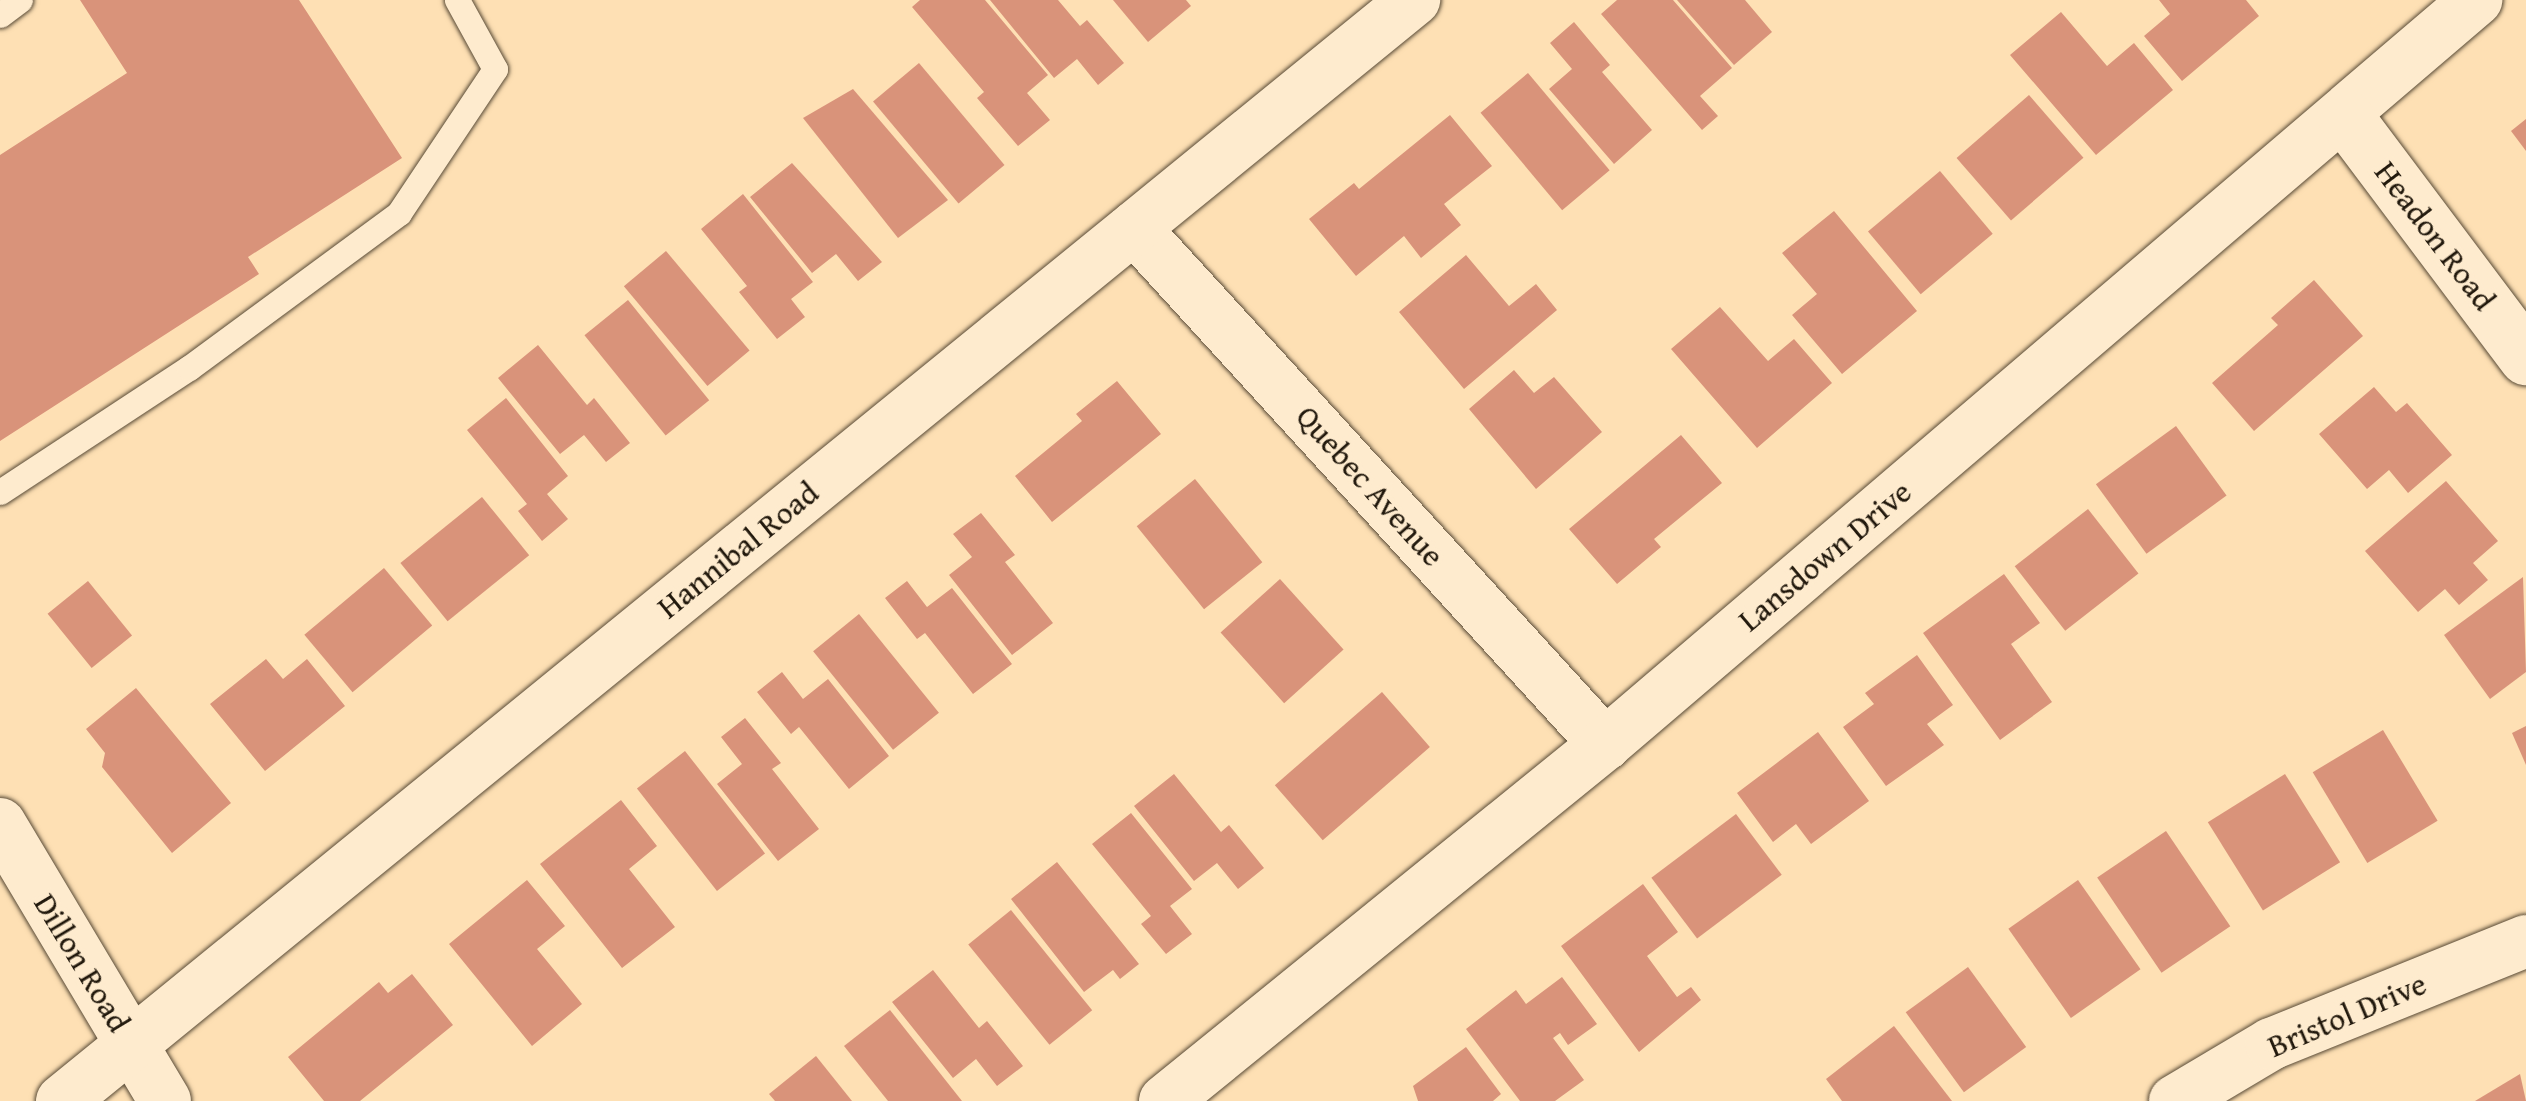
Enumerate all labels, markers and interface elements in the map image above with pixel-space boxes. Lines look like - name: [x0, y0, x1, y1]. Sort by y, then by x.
- street label: Headon Road: [2366, 154, 2504, 318]
- street label: Quebec Avenue: [1288, 398, 1452, 574]
- street label: Hannibal Road: [650, 473, 826, 627]
- street label: Lansdown Drive: [1731, 473, 1919, 639]
- street label: Dillon Road: [26, 887, 138, 1039]
- street label: Bristol Drive: [2262, 964, 2432, 1066]

